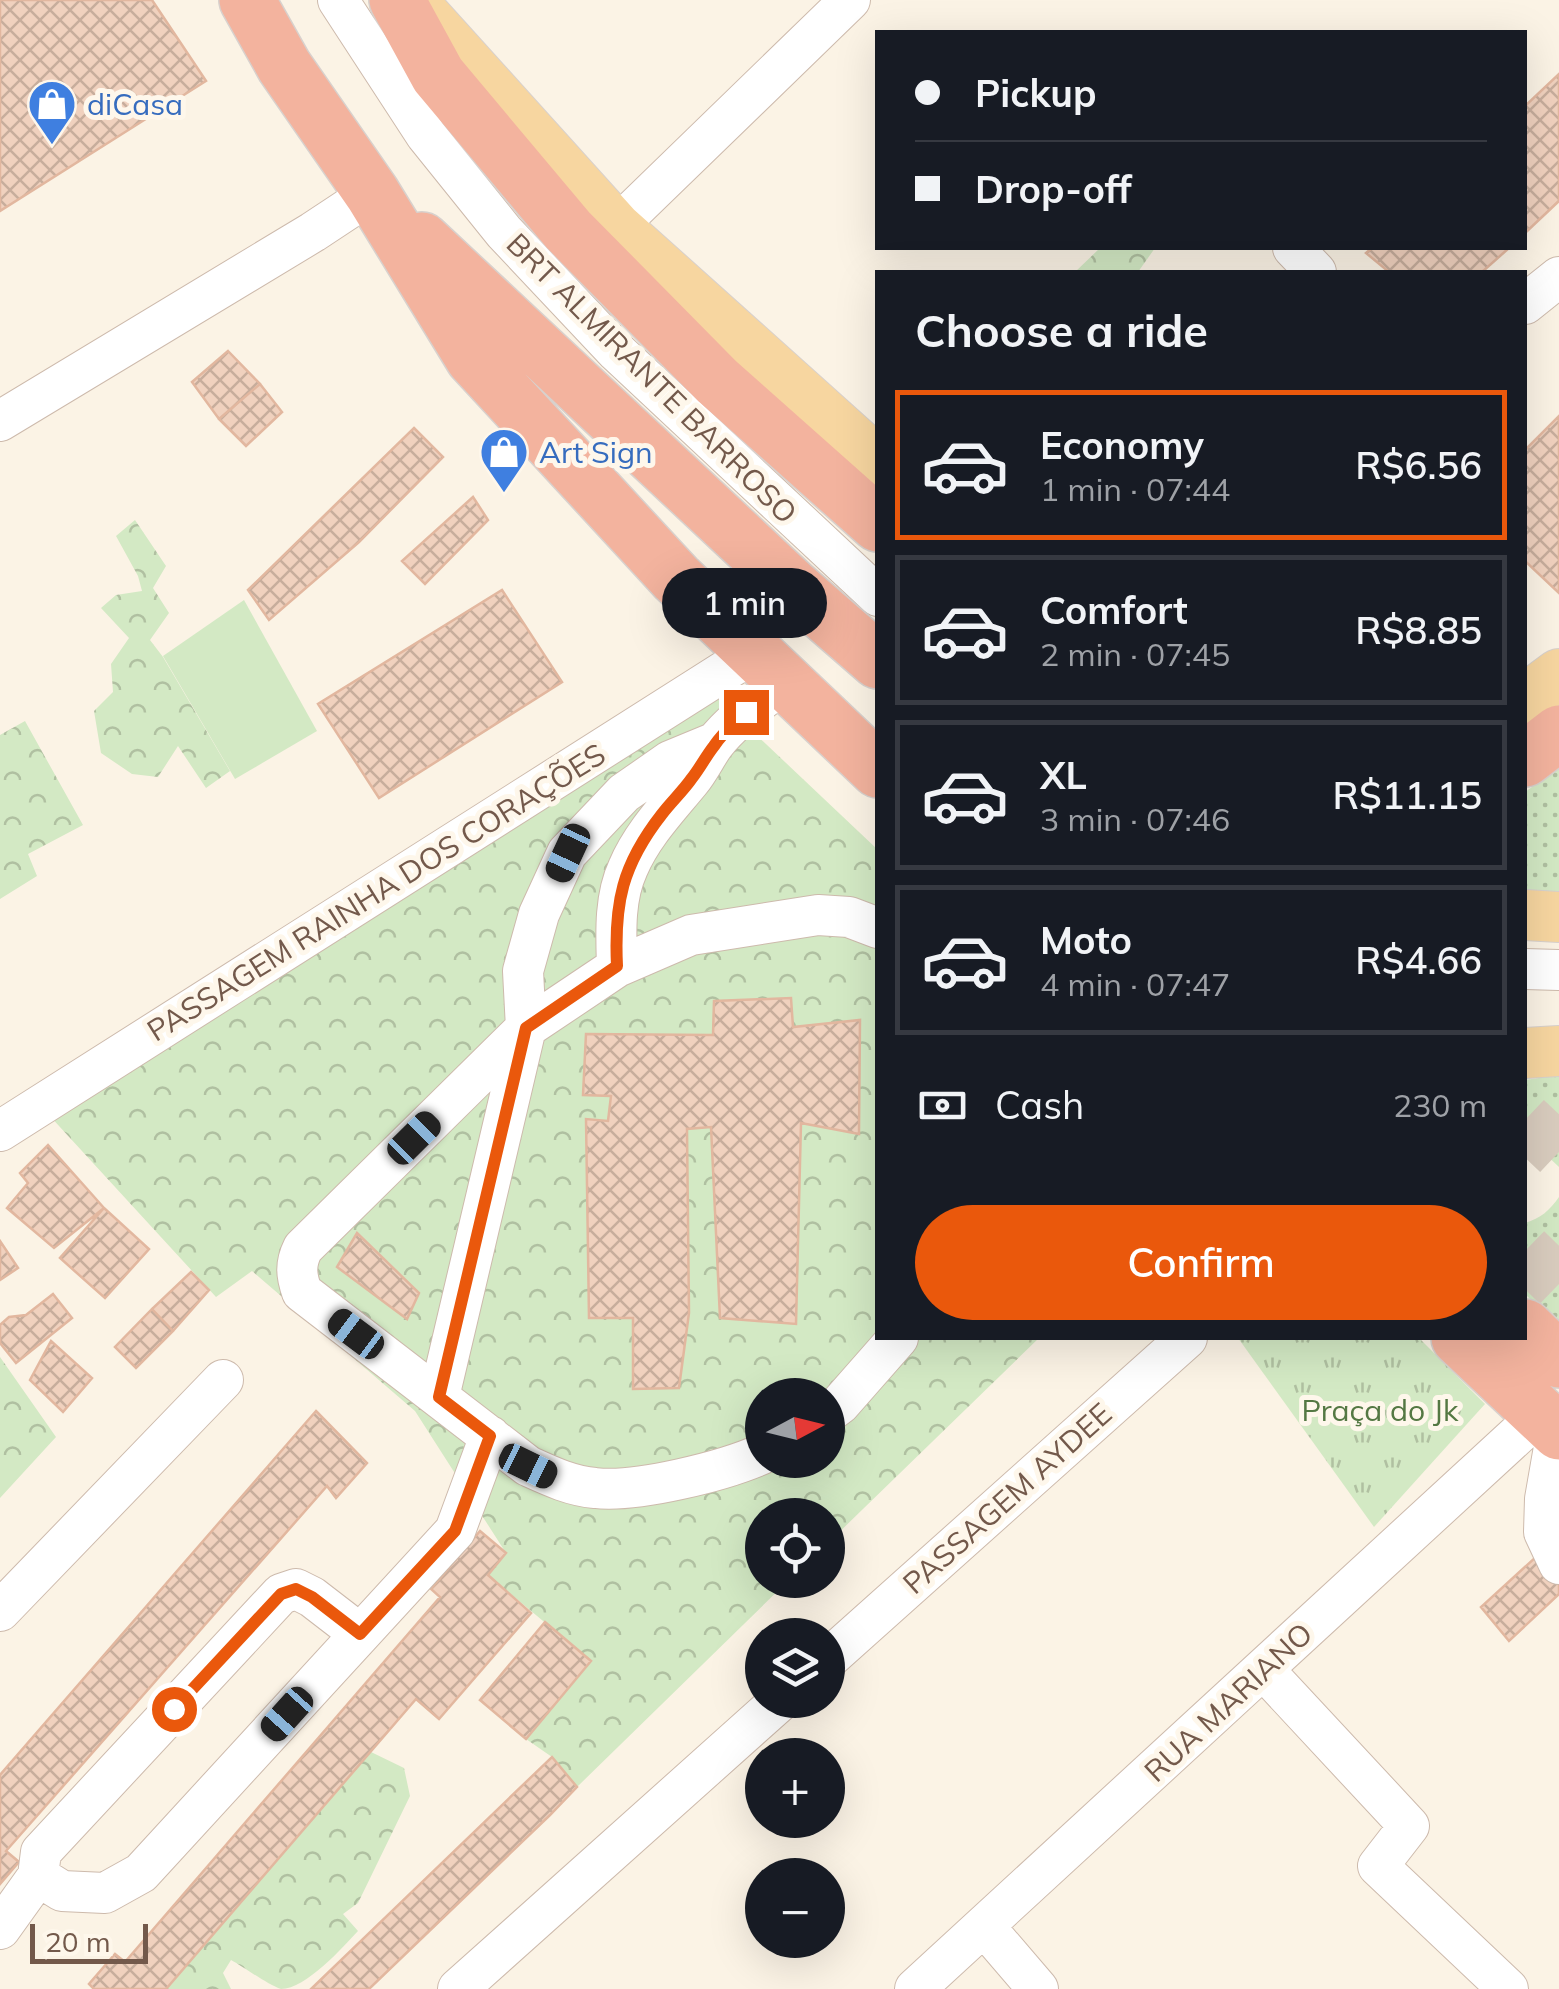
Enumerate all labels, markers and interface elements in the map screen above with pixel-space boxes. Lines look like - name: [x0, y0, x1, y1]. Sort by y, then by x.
- text: Pickup: [975, 69, 1097, 117]
- shop icon: diCasa: [26, 78, 78, 146]
- place label: diCasa: [87, 85, 183, 123]
- text: Drop-off: [975, 165, 1132, 213]
- street label: BRT ALMIRANTE BARROSO: [499, 225, 805, 531]
- text: Choose a ride: [915, 302, 1208, 358]
- icon: car: [920, 420, 1010, 510]
- text: Economy: [1040, 421, 1204, 469]
- shop icon: Art Sign: [478, 426, 530, 494]
- place label: Art Sign: [539, 433, 653, 471]
- text: R$6.56: [1355, 441, 1482, 489]
- text: 1 min · 07:44: [1040, 469, 1230, 509]
- callout: 1 min: [664, 567, 828, 637]
- text: 1 min: [703, 583, 786, 623]
- icon: car: [920, 585, 1010, 675]
- text: Comfort: [1040, 586, 1188, 634]
- text: R$8.85: [1355, 606, 1482, 654]
- text: 2 min · 07:45: [1040, 634, 1230, 674]
- route end: [724, 690, 769, 735]
- street label: PASSAGEM RAINHA DOS CORAÇÕES: [140, 735, 612, 1049]
- icon: car: [920, 750, 1010, 840]
- text: XL: [1040, 751, 1087, 799]
- text: R$11.15: [1333, 771, 1482, 819]
- text: 3 min · 07:46: [1040, 799, 1230, 839]
- car: [542, 819, 594, 887]
- icon: car: [920, 915, 1010, 1005]
- text: Moto: [1040, 916, 1132, 964]
- text: R$4.66: [1355, 936, 1482, 984]
- text: 4 min · 07:47: [1040, 964, 1230, 1004]
- icon: cash: [915, 1078, 970, 1133]
- text: Cash: [995, 1081, 1084, 1129]
- text: 230 m: [1393, 1085, 1487, 1125]
- car: [382, 1106, 446, 1170]
- button: Confirm: [915, 1205, 1487, 1320]
- car: [323, 1304, 389, 1364]
- north arrow: [745, 1378, 845, 1478]
- map controls: [745, 1378, 845, 1958]
- park label: Praça do Jk: [1302, 1391, 1459, 1429]
- street label: PASSAGEM AYDEE: [895, 1394, 1119, 1602]
- car: [494, 1439, 562, 1493]
- button: locate: [745, 1498, 845, 1598]
- street label: RUA MARIANO: [1136, 1614, 1320, 1790]
- button: layers: [745, 1618, 845, 1718]
- car: [256, 1682, 318, 1746]
- route start: [152, 1687, 197, 1732]
- button: +: [745, 1738, 845, 1838]
- button: −: [745, 1858, 845, 1958]
- scale bar: [30, 1919, 148, 1964]
- text: 20 m: [45, 1924, 111, 1959]

